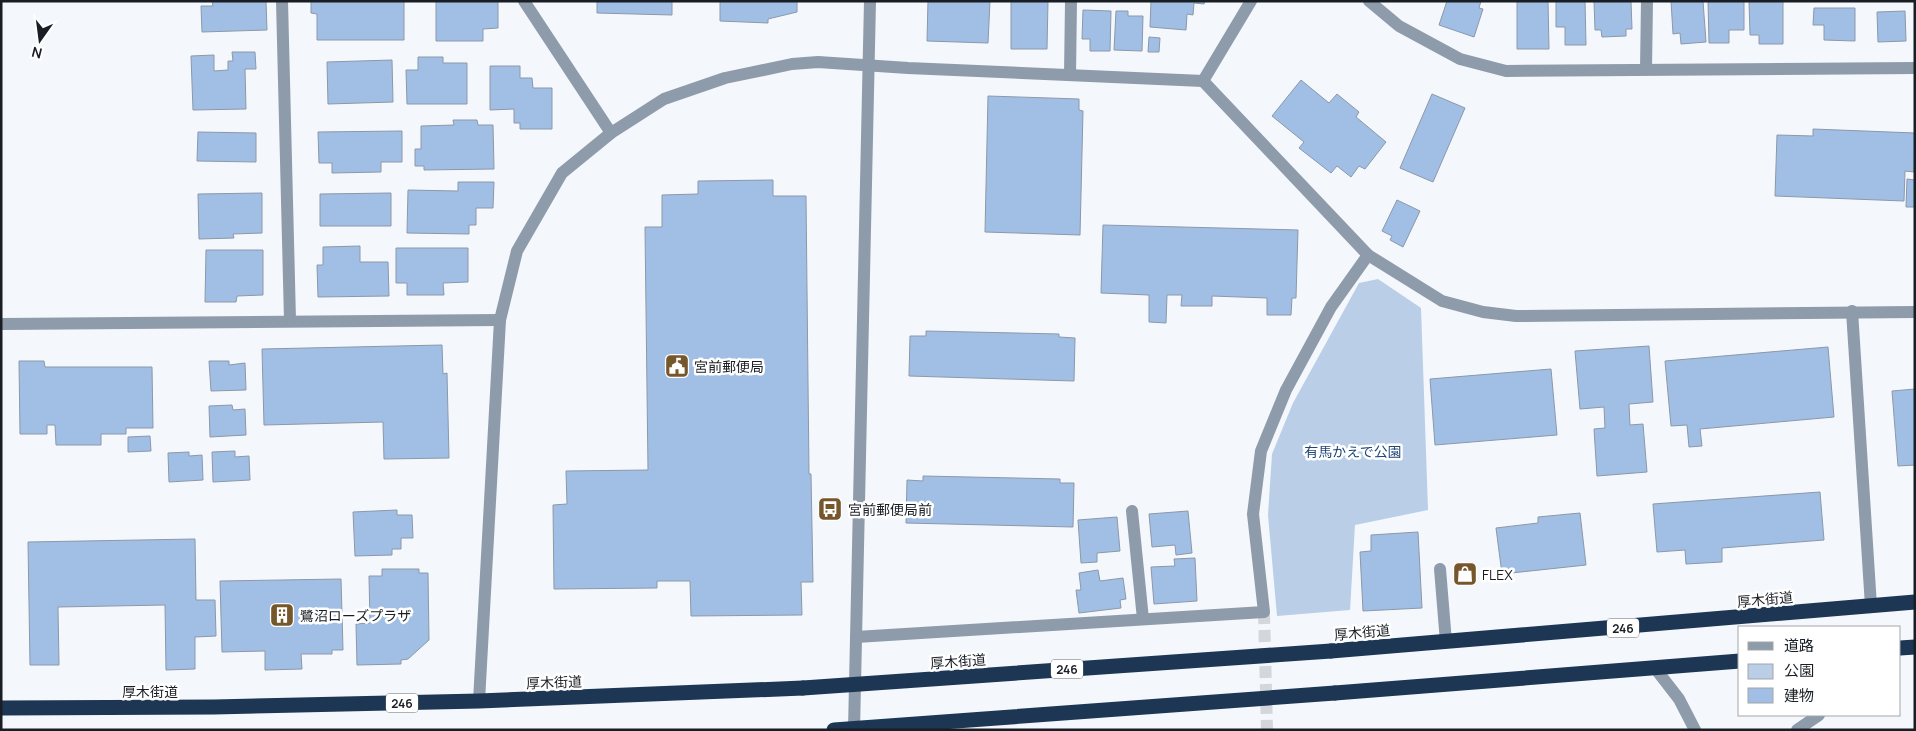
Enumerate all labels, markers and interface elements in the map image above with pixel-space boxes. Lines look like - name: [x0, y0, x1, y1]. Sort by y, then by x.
- north arrow: [15, 15, 65, 65]
- text: N: [30, 43, 44, 64]
- public building icon: 宮前郵便局: [664, 353, 690, 379]
- place label: 宮前郵便局: [694, 357, 764, 376]
- park label: 有馬かえで公園: [1304, 442, 1402, 461]
- bus stop icon: 宮前郵便局前: [817, 496, 843, 522]
- place label: 宮前郵便局前: [848, 500, 932, 519]
- shop icon: FLEX: [1452, 561, 1478, 587]
- place label: FLEX: [1482, 565, 1513, 584]
- street label: 厚木街道: [1736, 587, 1794, 611]
- building icon: 鷺沼ローズプラザ: [269, 602, 295, 628]
- place label: 鷺沼ローズプラザ: [300, 606, 411, 625]
- road number: 246: [1607, 618, 1639, 638]
- street label: 厚木街道: [1333, 620, 1391, 644]
- legend: [1738, 626, 1901, 716]
- text: 道路: [1784, 635, 1814, 656]
- street label: 厚木街道: [929, 650, 987, 672]
- road number: 246: [1051, 660, 1083, 679]
- text: 公園: [1784, 660, 1814, 681]
- street label: 厚木街道: [526, 672, 582, 692]
- street label: 厚木街道: [122, 682, 178, 701]
- text: 建物: [1784, 685, 1814, 706]
- road number: 246: [386, 694, 418, 712]

